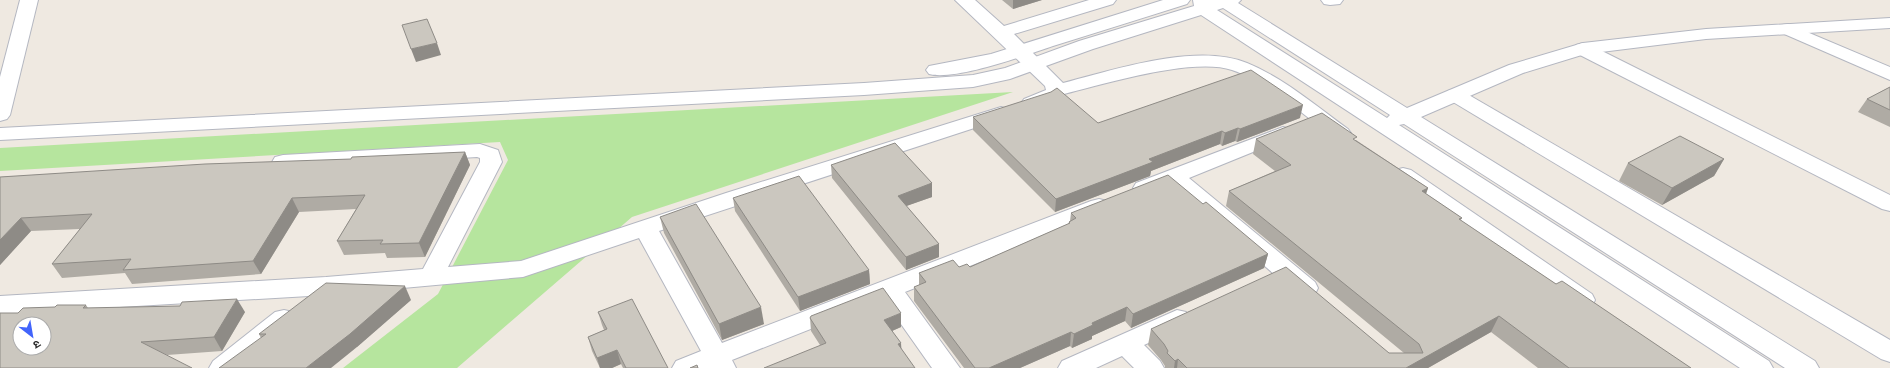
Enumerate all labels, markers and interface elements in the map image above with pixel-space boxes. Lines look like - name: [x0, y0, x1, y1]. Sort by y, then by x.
- north arrow: [12, 316, 52, 356]
- text: उ: [31, 338, 44, 353]

